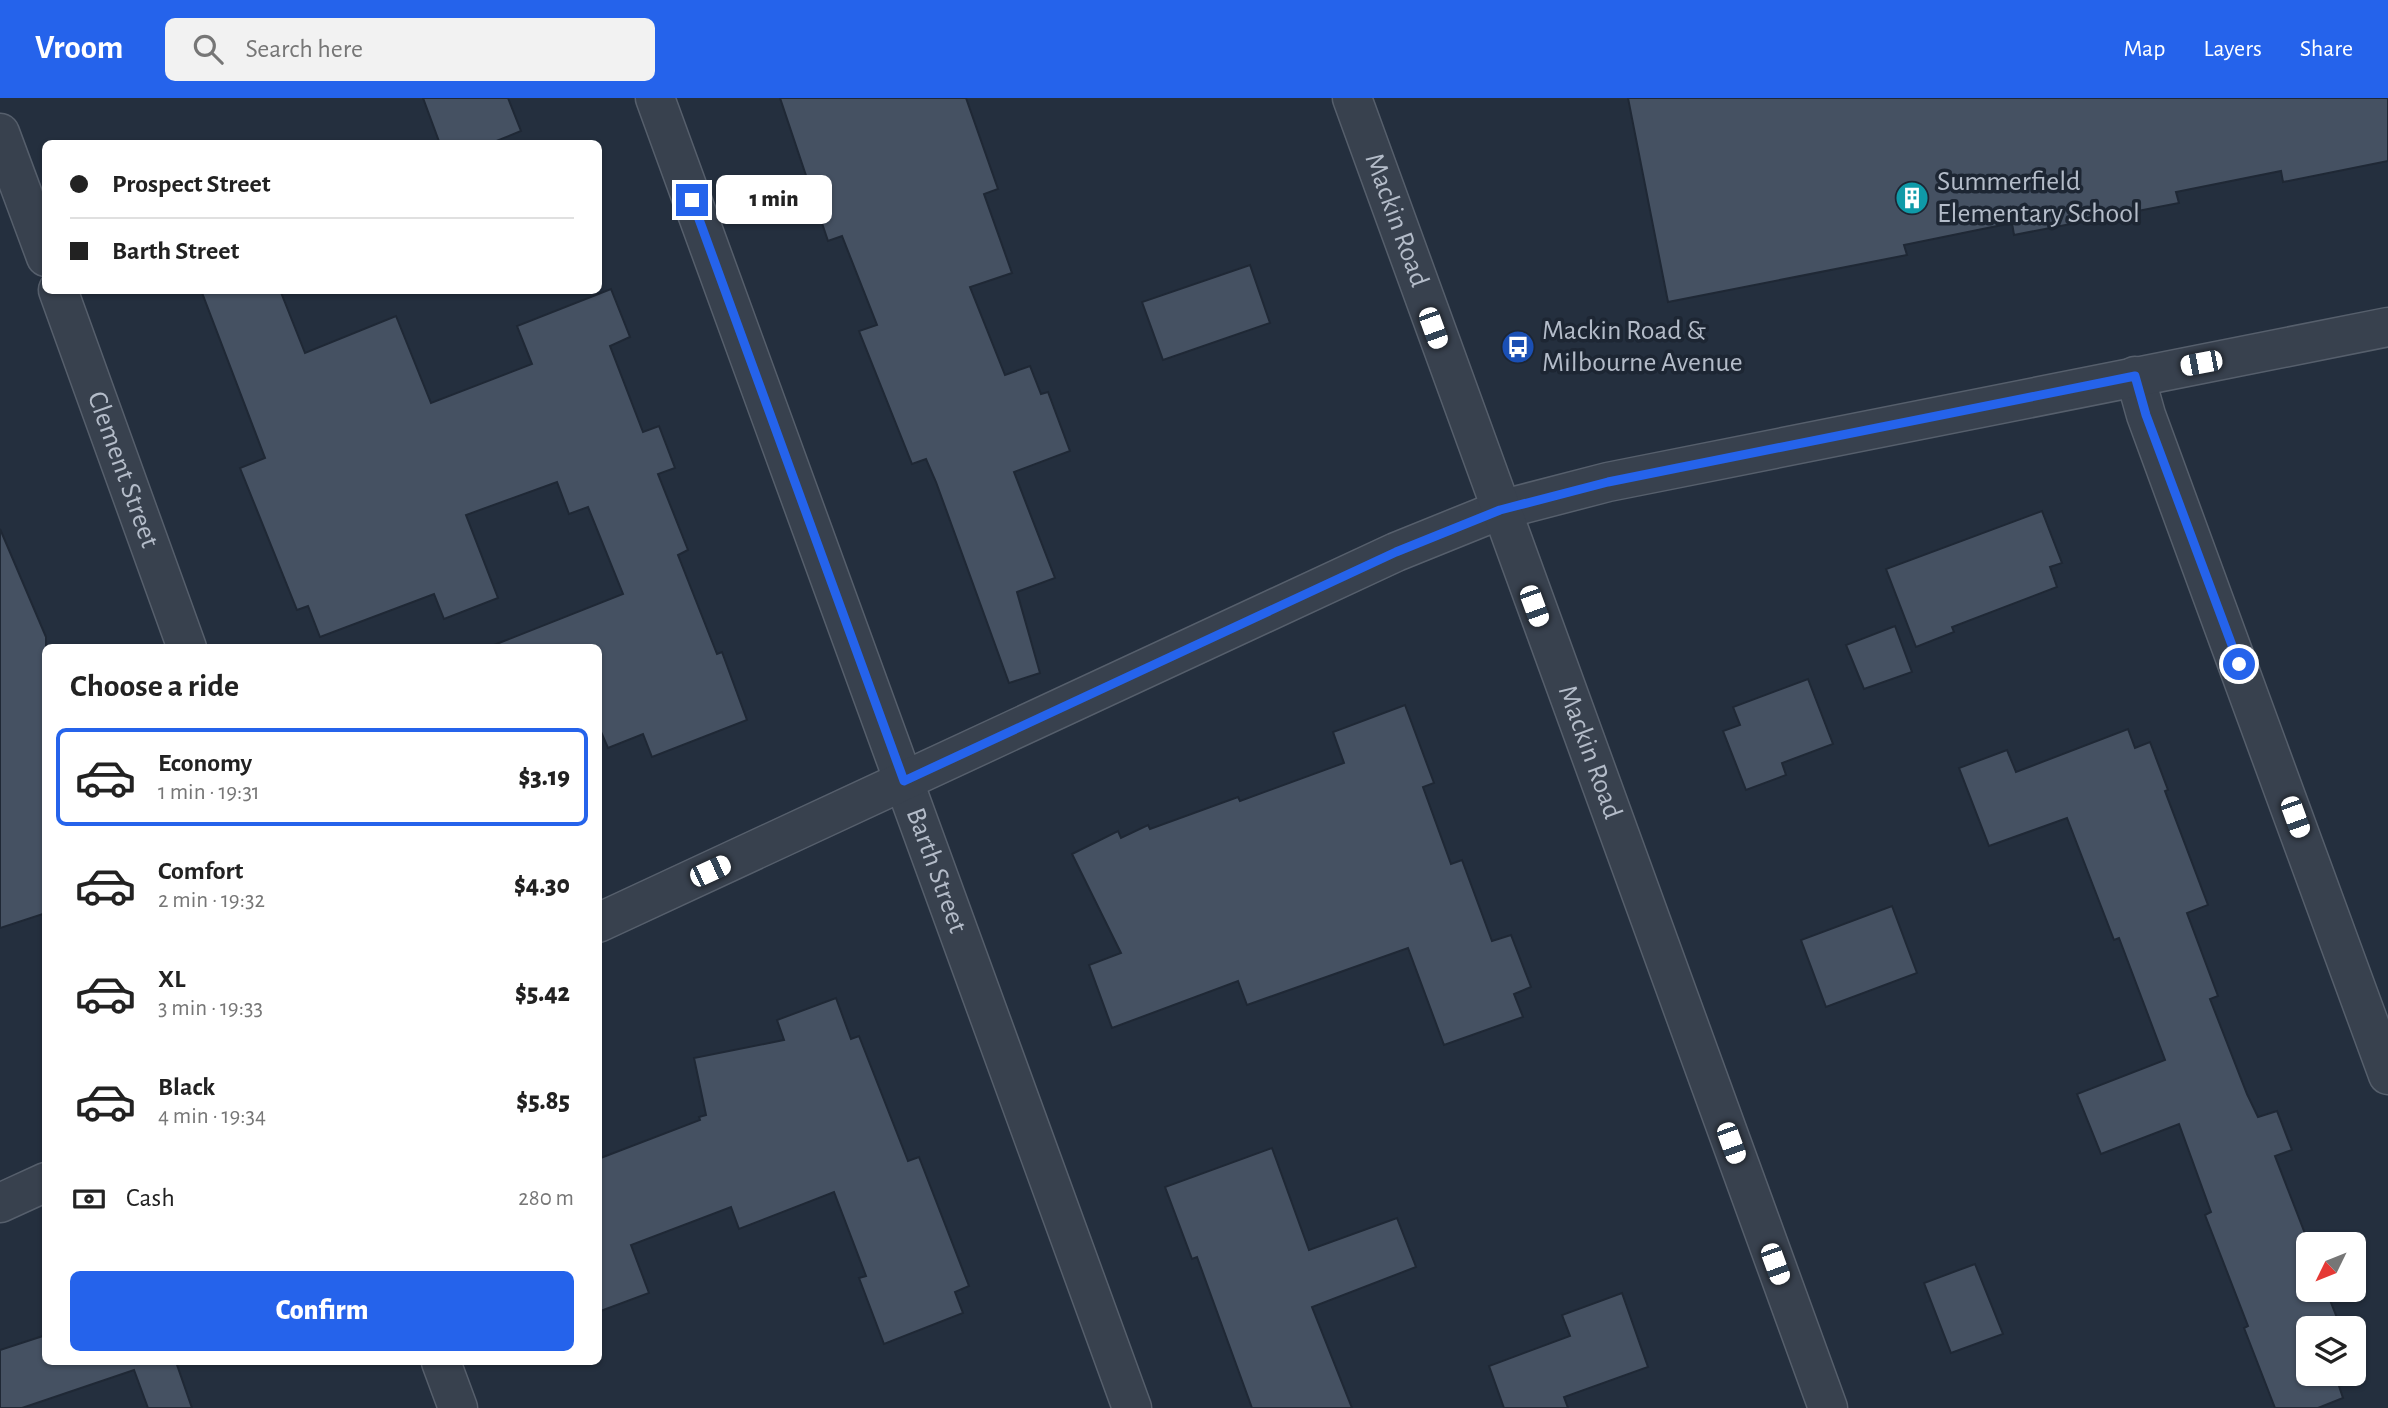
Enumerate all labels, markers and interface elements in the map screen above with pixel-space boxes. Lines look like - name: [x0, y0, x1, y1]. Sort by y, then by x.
- search box: [165, 18, 655, 81]
- icon: search: [189, 30, 227, 68]
- text: Vroom: [35, 32, 123, 65]
- text: Search here: [245, 36, 363, 62]
- text: Map: [2123, 37, 2165, 61]
- text: Layers: [2203, 37, 2262, 61]
- text: Share: [2300, 37, 2353, 61]
- street label: Mackin Road: [1359, 150, 1433, 291]
- place label: Summerfield Elementary School: [1937, 168, 2140, 228]
- text: Prospect Street: [112, 171, 271, 197]
- callout: 1 min: [716, 176, 832, 224]
- building icon: Summerfield Elementary School: [1893, 179, 1931, 217]
- route end: [676, 184, 708, 216]
- text: 1 min: [750, 188, 798, 211]
- text: Barth Street: [112, 238, 239, 264]
- car: [1416, 305, 1451, 351]
- place label: Mackin Road & Milbourne Avenue: [1542, 317, 1743, 377]
- bus stop icon: Mackin Road & Milbourne Avenue: [1499, 328, 1537, 366]
- car: [2179, 349, 2224, 377]
- street label: Clement Street: [82, 388, 164, 552]
- car: [1517, 583, 1552, 629]
- route start: [2223, 648, 2255, 680]
- text: Choose a ride: [70, 670, 239, 702]
- street label: Mackin Road: [1553, 682, 1627, 823]
- icon: car: [74, 746, 137, 809]
- text: Economy: [158, 750, 252, 776]
- text: $3.19: [518, 764, 570, 790]
- text: 1 min · 19:31: [158, 781, 260, 804]
- car: [2278, 794, 2313, 840]
- street label: Barth Street: [901, 804, 972, 937]
- car: [687, 853, 734, 889]
- icon: car: [74, 854, 137, 917]
- text: Comfort: [158, 858, 243, 884]
- text: $4.30: [514, 872, 570, 898]
- text: 2 min · 19:32: [158, 889, 265, 912]
- icon: car: [74, 962, 137, 1025]
- text: XL: [158, 966, 185, 992]
- text: $5.42: [515, 980, 570, 1006]
- text: 3 min · 19:33: [158, 997, 263, 1020]
- icon: car: [74, 1070, 137, 1133]
- text: Black: [158, 1074, 215, 1100]
- text: $5.85: [516, 1088, 570, 1114]
- text: 4 min · 19:34: [158, 1105, 266, 1128]
- car: [1714, 1120, 1749, 1166]
- icon: cash: [70, 1180, 108, 1218]
- text: Cash: [126, 1185, 175, 1211]
- text: 280 m: [518, 1187, 574, 1210]
- north arrow: [2296, 1232, 2366, 1302]
- map controls: [2296, 1232, 2366, 1386]
- car: [1758, 1241, 1793, 1287]
- button: Confirm: [70, 1271, 574, 1351]
- button: layers: [2296, 1316, 2366, 1386]

